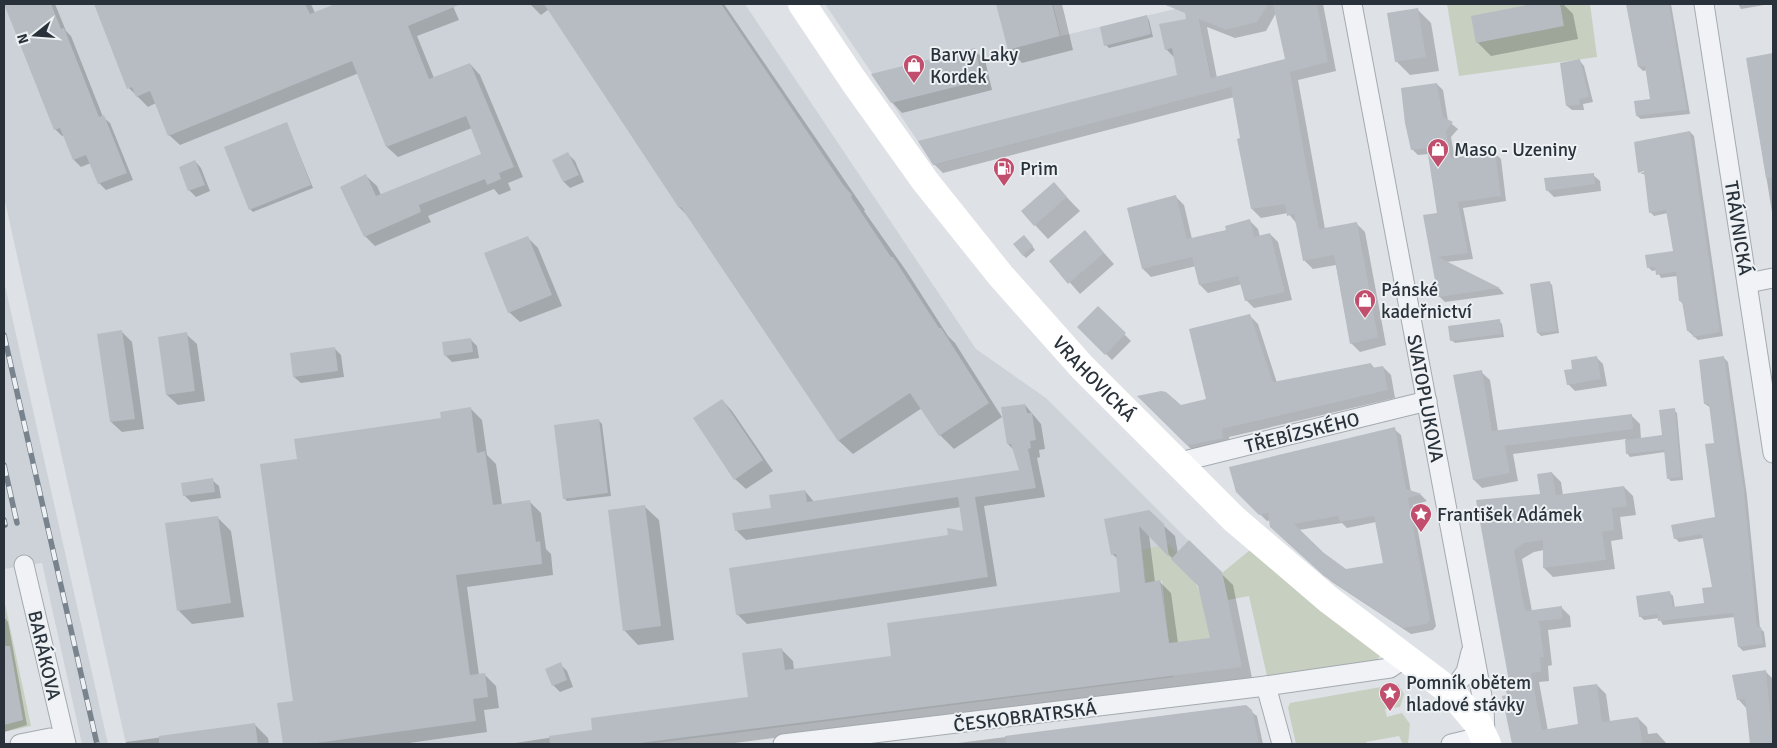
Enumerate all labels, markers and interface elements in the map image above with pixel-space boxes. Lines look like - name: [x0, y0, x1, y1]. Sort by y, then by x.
- north arrow: [10, 10, 60, 60]
- text: N: [13, 32, 33, 46]
- place label: Barvy Laky Kordek: [930, 43, 1018, 89]
- shop icon: Barvy Laky Kordek: [902, 53, 926, 84]
- shop icon: Maso - Uzeniny: [1426, 137, 1450, 168]
- place label: Maso - Uzeniny: [1454, 138, 1577, 162]
- fuel station icon: Prim: [992, 156, 1016, 187]
- place label: Prim: [1020, 157, 1058, 181]
- street label: TRÁVNICKÁ: [1719, 179, 1757, 277]
- place label: Pánské kadeřnictví: [1381, 278, 1473, 324]
- shop icon: Pánské kadeřnictví: [1353, 288, 1377, 319]
- street label: VRAHOVICKÁ: [1047, 331, 1141, 427]
- street label: SVATOPLUKOVA: [1401, 332, 1449, 465]
- street label: TŘEBÍZSKÉHO: [1242, 407, 1362, 459]
- place icon: František Adámek: [1409, 502, 1433, 533]
- place label: František Adámek: [1437, 503, 1583, 527]
- street label: BARÁKOVA: [22, 608, 66, 703]
- place label: Pomník obětem hladové stávky: [1406, 671, 1531, 717]
- place icon: Pomník obětem hladové stávky: [1378, 681, 1402, 712]
- street label: ČESKOBRATRSKÁ: [952, 695, 1098, 738]

